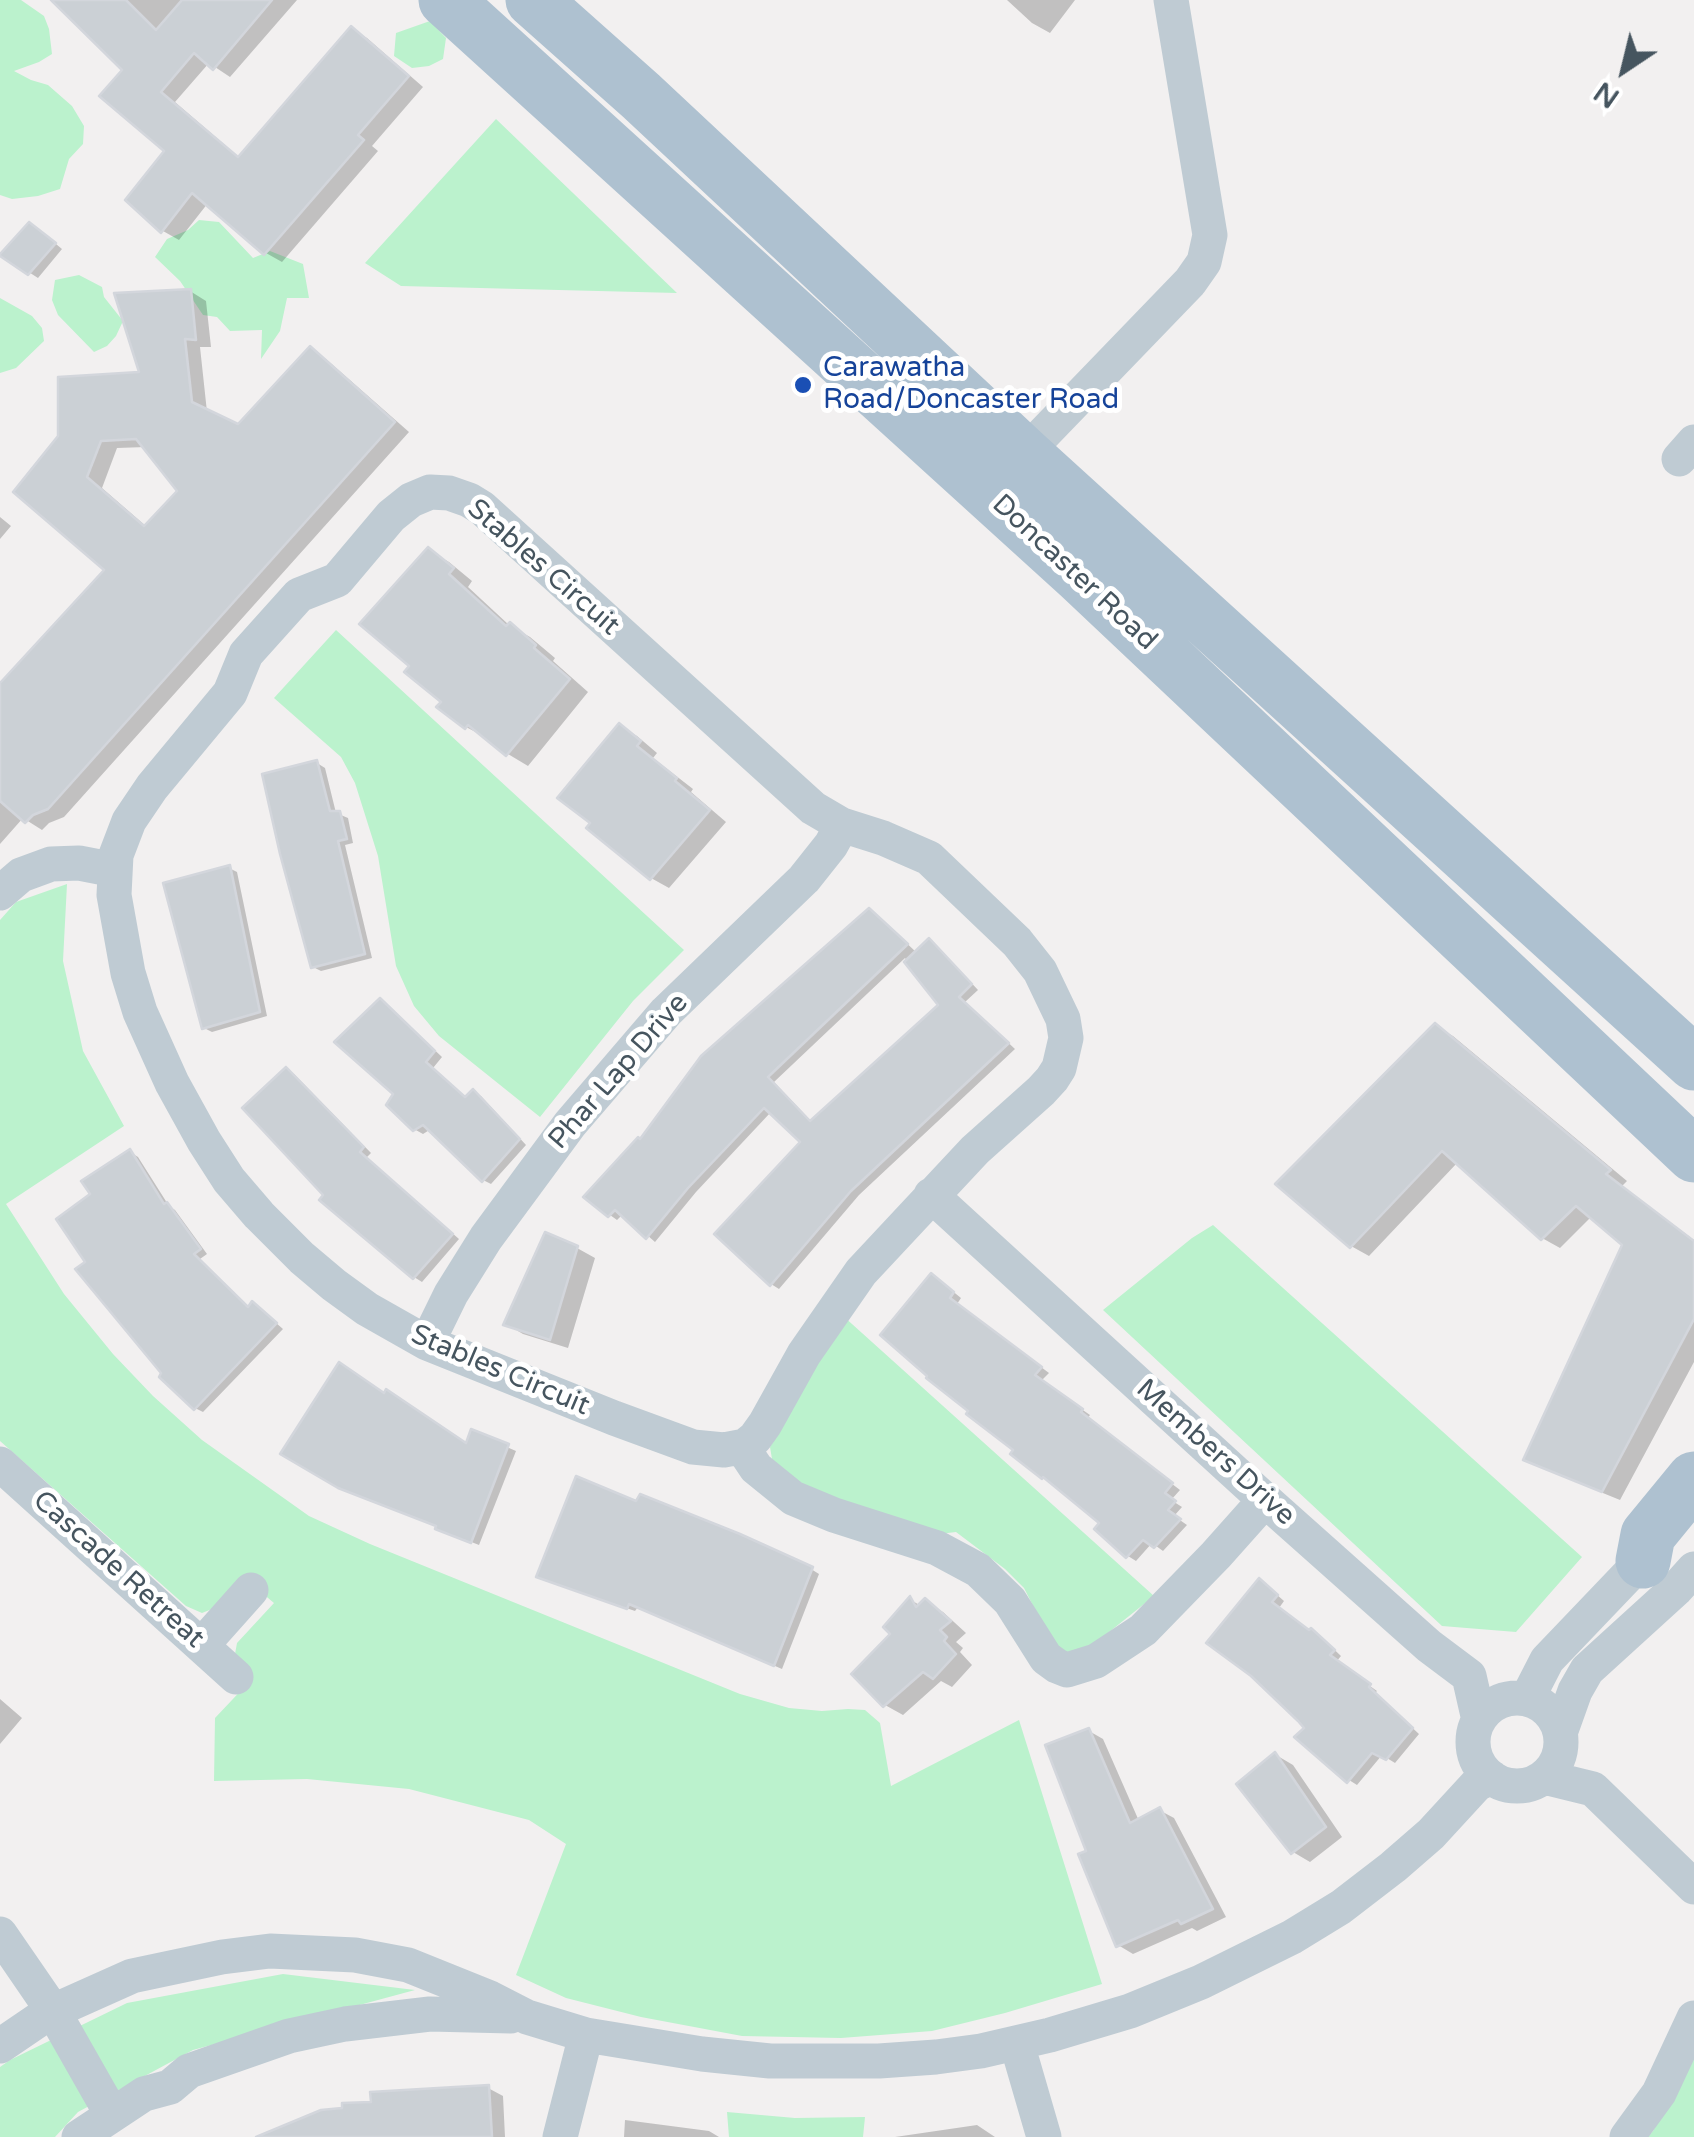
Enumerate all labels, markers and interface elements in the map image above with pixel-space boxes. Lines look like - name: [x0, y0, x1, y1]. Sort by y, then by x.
- north arrow: [1574, 20, 1674, 120]
- text: N: [1588, 74, 1626, 115]
- place label: Carawatha Road/Doncaster Road: [823, 352, 1119, 418]
- marker: Carawatha Road/Doncaster Road: [792, 374, 814, 396]
- street label: Doncaster Road: [985, 488, 1163, 658]
- street label: Stables Circuit: [460, 493, 626, 643]
- street label: Phar Lap Drive: [542, 987, 696, 1157]
- street label: Stables Circuit: [406, 1318, 594, 1424]
- street label: Members Drive: [1129, 1373, 1301, 1533]
- street label: Cascade Retreat: [25, 1484, 211, 1656]

